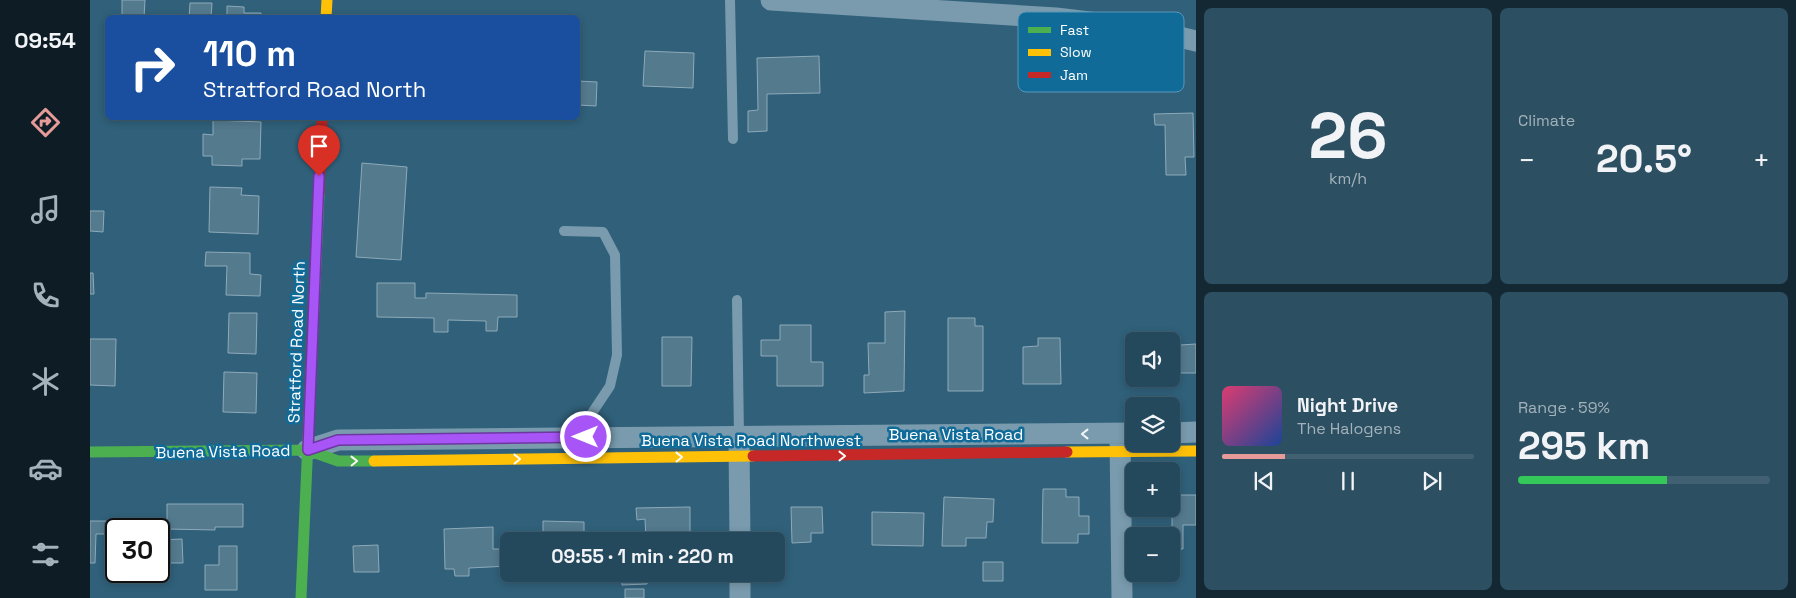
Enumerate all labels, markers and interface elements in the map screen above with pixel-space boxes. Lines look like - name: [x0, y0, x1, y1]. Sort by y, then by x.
- legend: [1018, 12, 1184, 92]
- text: Fast: [1060, 21, 1089, 39]
- text: 09:54: [14, 26, 76, 54]
- text: 110 m: [203, 32, 296, 76]
- icon: right: [120, 35, 185, 100]
- text: Slow: [1060, 43, 1092, 61]
- text: Jam: [1060, 66, 1088, 84]
- text: Stratford Road North: [203, 75, 426, 103]
- text: 26: [1309, 94, 1387, 177]
- icon: directions: [28, 105, 63, 140]
- text: Climate: [1518, 110, 1575, 131]
- pin: [298, 125, 340, 176]
- icon: arrive: [305, 132, 333, 160]
- text: 20.5°: [1596, 135, 1692, 183]
- text: −: [1518, 142, 1535, 178]
- text: +: [1753, 142, 1770, 178]
- text: km/h: [1329, 168, 1367, 189]
- icon: music: [28, 192, 63, 227]
- street label: Stratford Road North: [283, 261, 310, 424]
- icon: phone: [28, 278, 63, 313]
- map controls: [1125, 332, 1180, 582]
- button: sound: [1125, 332, 1180, 387]
- icon: climate: [28, 364, 63, 399]
- text: Night Drive: [1297, 393, 1398, 418]
- button: layers: [1125, 397, 1180, 452]
- text: Range · 59%: [1518, 397, 1610, 418]
- position arrow: [559, 410, 611, 462]
- text: The Halogens: [1297, 418, 1401, 439]
- text: 295 km: [1518, 422, 1650, 470]
- street label: Buena Vista Road: [889, 424, 1023, 445]
- one-way arrow: [1081, 429, 1088, 439]
- street label: Buena Vista Road Northwest: [641, 430, 861, 451]
- street label: Buena Vista Road: [155, 440, 291, 463]
- icon: car: [28, 451, 63, 486]
- one-way arrow: [676, 451, 684, 462]
- one-way arrow: [838, 451, 846, 461]
- one-way arrow: [514, 454, 521, 464]
- one-way arrow: [351, 455, 359, 466]
- button: +: [1125, 462, 1180, 517]
- icon: previous: [1250, 467, 1278, 495]
- icon: pause: [1334, 467, 1362, 495]
- icon: next: [1418, 467, 1446, 495]
- speed limit sign: 30: [105, 518, 170, 583]
- button: −: [1125, 527, 1180, 582]
- icon: filters: [28, 537, 63, 572]
- text: 09:55 · 1 min · 220 m: [551, 544, 734, 569]

